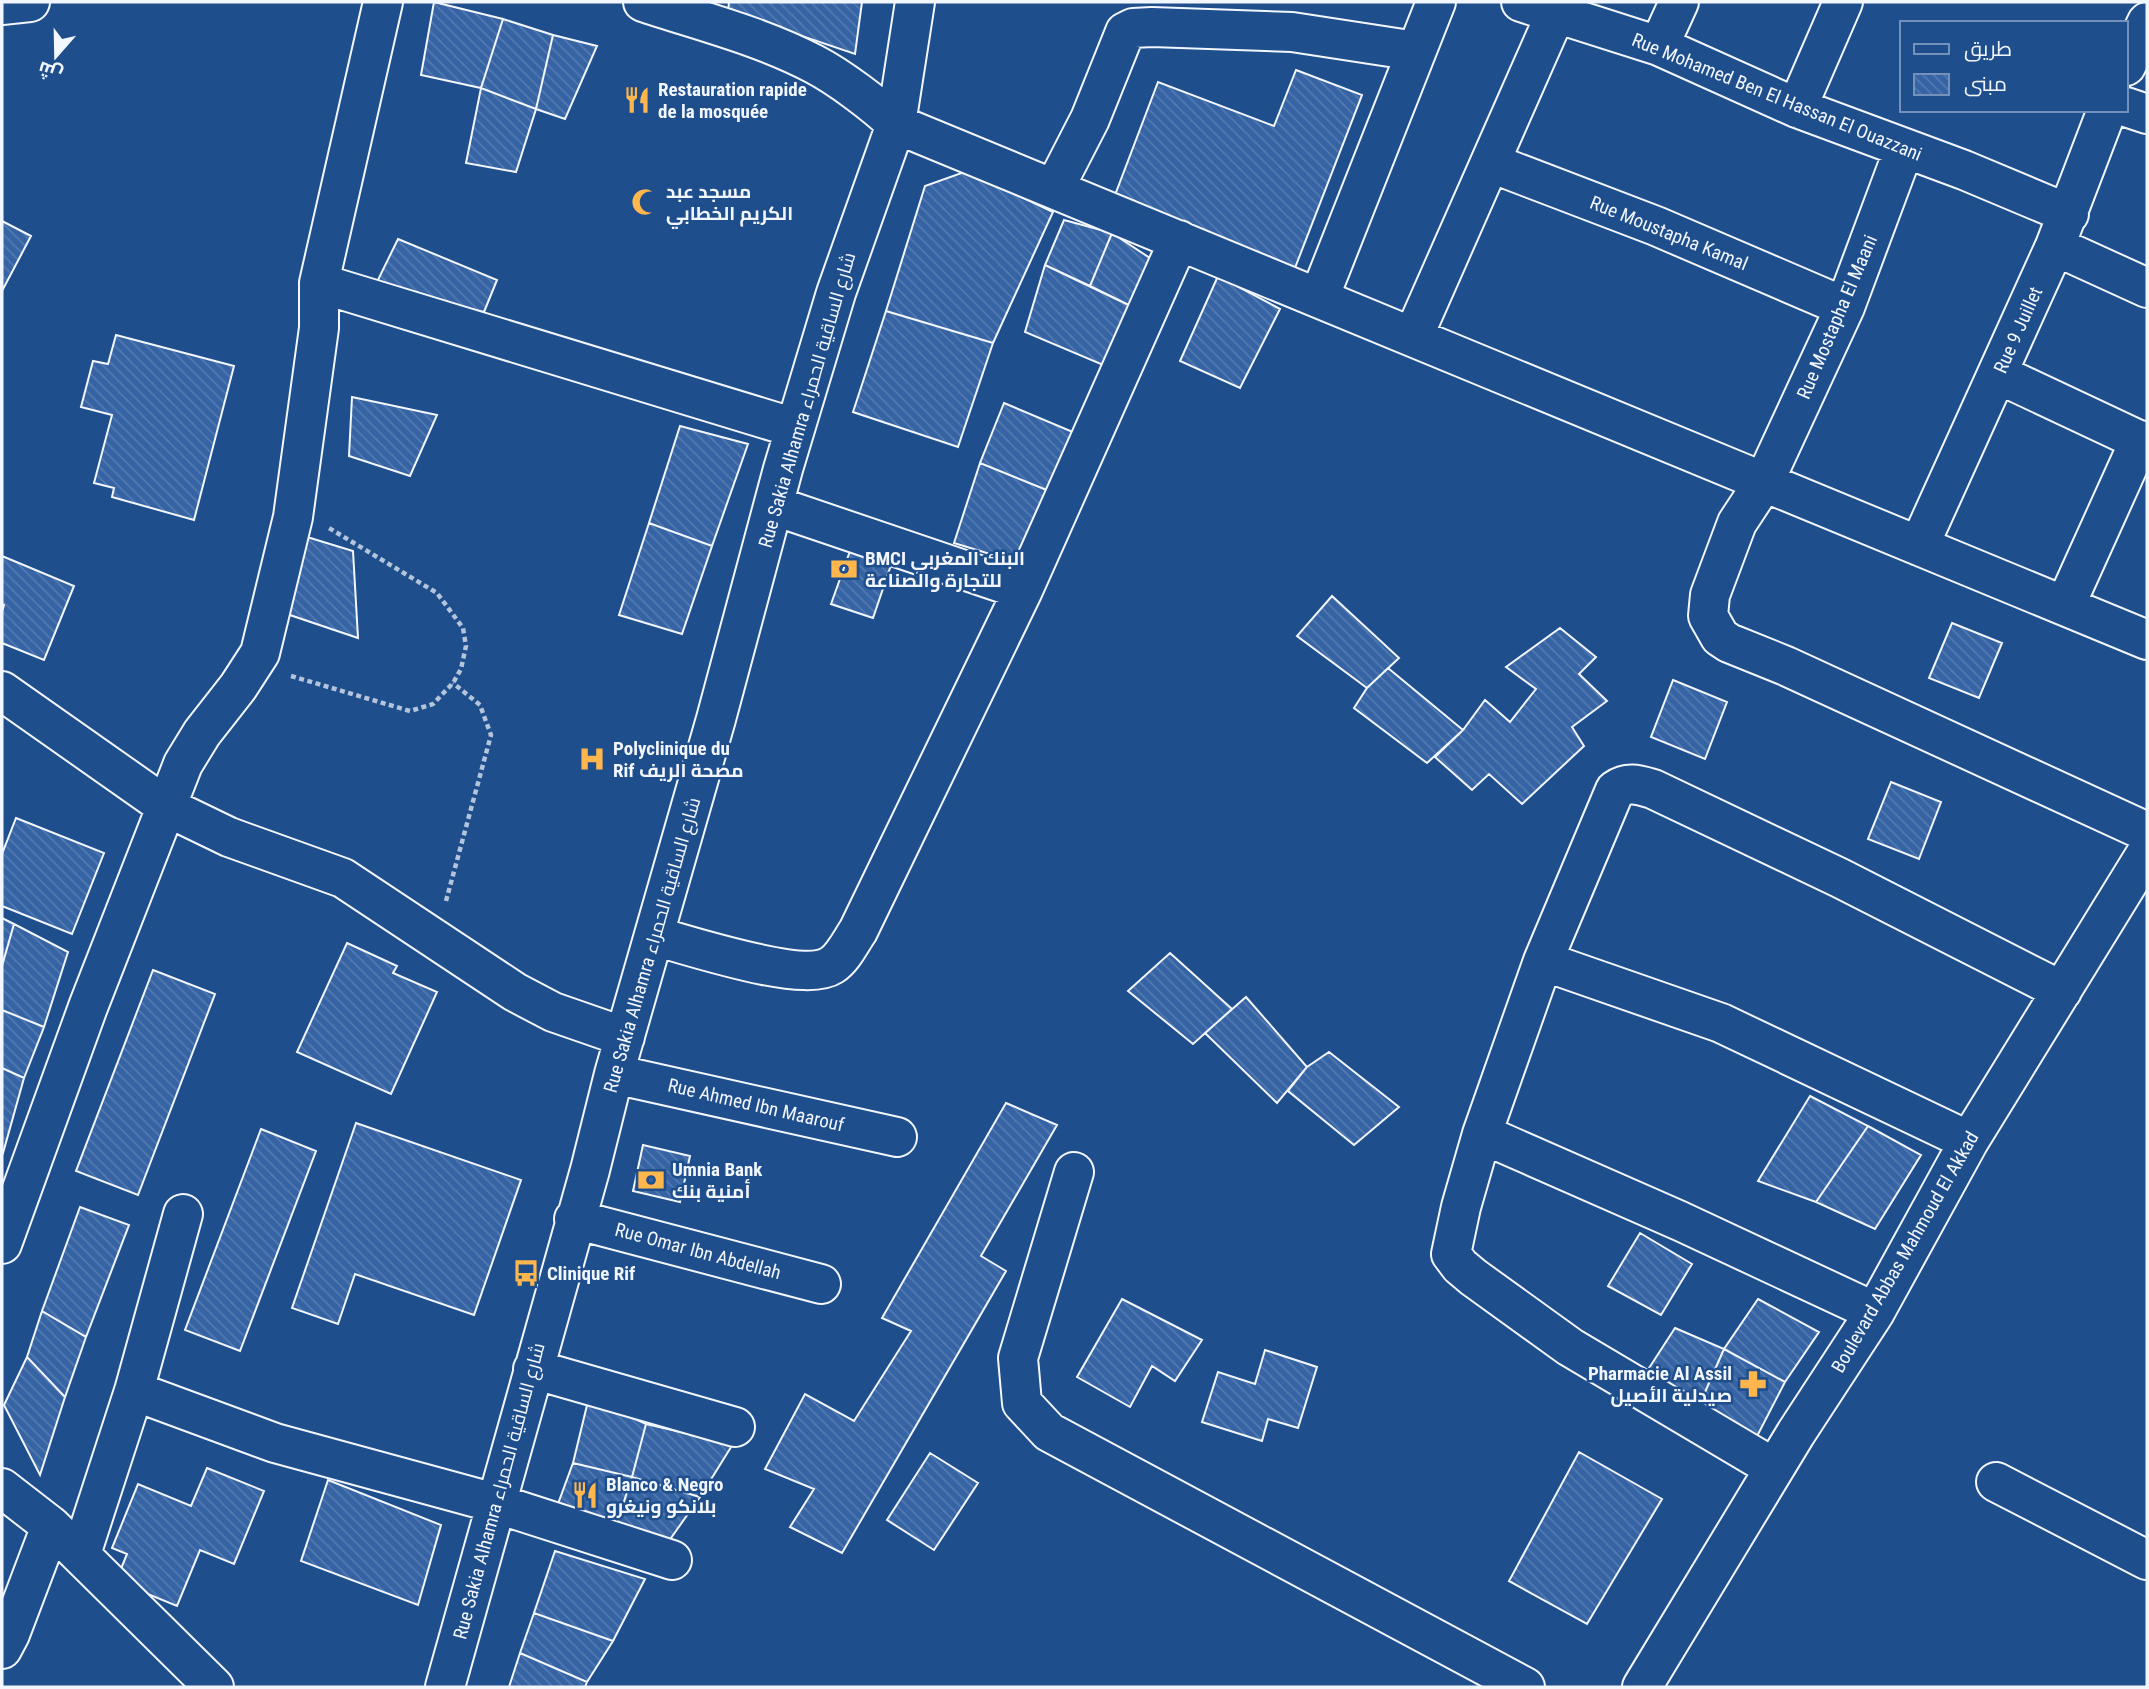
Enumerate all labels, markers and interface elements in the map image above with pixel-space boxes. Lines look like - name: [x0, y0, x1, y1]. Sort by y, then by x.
- north arrow: [21, 21, 91, 91]
- legend: [1900, 21, 2128, 112]
- street label: Rue Mohamed Ben El Hassan El Ouazzani: [1629, 28, 1925, 166]
- text: طريق: [1964, 37, 2012, 62]
- text: ش: [35, 57, 66, 86]
- text: مبنى: [1964, 72, 2007, 97]
- place label: Restauration rapide de la mosquée: [658, 78, 807, 123]
- restaurant icon: Restauration rapide de la mosquée: [622, 85, 652, 115]
- place label: مسجد عبد الكريم الخطابي: [666, 180, 793, 229]
- mosque icon: مسجد عبد الكريم الخطابي: [630, 187, 660, 217]
- street label: Rue Moustapha Kamal: [1587, 191, 1751, 275]
- street label: Rue Mostapha El Maani: [1792, 231, 1882, 403]
- street label: Rue Sakia Alhamra شارع الساقية الحمراء: [754, 250, 862, 551]
- street label: Rue 9 Juillet: [1989, 283, 2047, 377]
- place label: BMCI البنك المغربي للتجارة والصناعة: [865, 547, 1025, 592]
- bank icon: BMCI البنك المغربي للتجارة والصناعة: [829, 554, 859, 584]
- place label: Polyclinique du Rif مصحة الريف: [613, 737, 744, 782]
- hospital icon: Polyclinique du Rif مصحة الريف: [577, 744, 607, 774]
- street label: Rue Sakia Alhamra شارع الساقية الحمراء: [599, 795, 707, 1096]
- street label: Rue Ahmed Ibn Maarouf: [666, 1074, 846, 1136]
- street label: Boulevard Abbas Mahmoud El Akkad: [1826, 1127, 1984, 1377]
- place label: Umnia Bank أمنية بنك: [672, 1158, 763, 1203]
- bank icon: Umnia Bank أمنية بنك: [636, 1165, 666, 1195]
- street label: Rue Omar Ibn Abdellah: [613, 1218, 783, 1284]
- bus stop icon: Clinique Rif: [511, 1258, 541, 1288]
- place label: Clinique Rif: [547, 1262, 636, 1285]
- street label: Rue Sakia Alhamra شارع الساقية الحمراء: [448, 1340, 552, 1642]
- place label: Pharmacie Al Assil صيدلية الأصيل: [1588, 1362, 1732, 1407]
- pharmacy icon: Pharmacie Al Assil صيدلية الأصيل: [1738, 1369, 1768, 1399]
- place label: Blanco & Negro بلانكو ونيغرو: [606, 1473, 723, 1518]
- restaurant icon: Blanco & Negro بلانكو ونيغرو: [570, 1480, 600, 1510]

